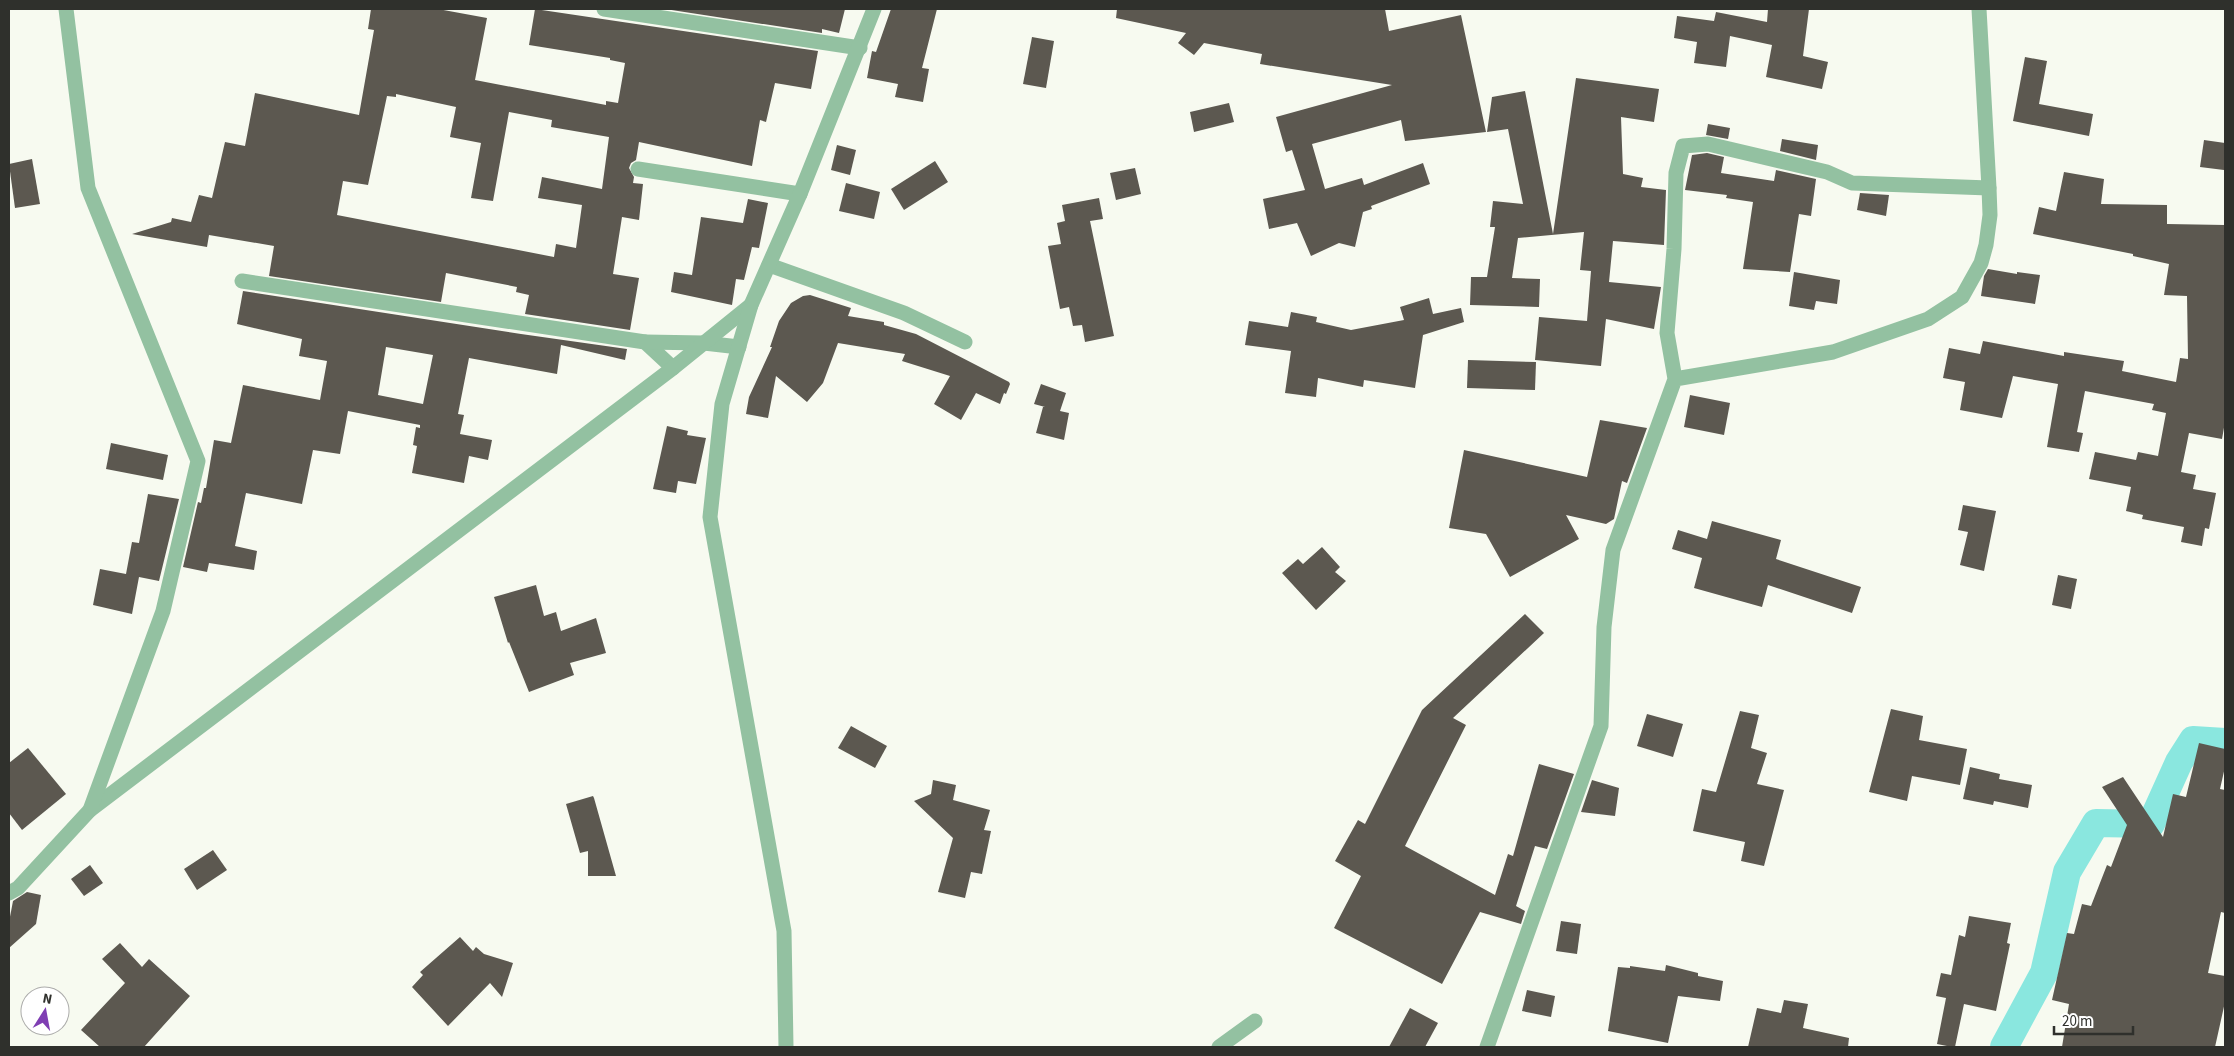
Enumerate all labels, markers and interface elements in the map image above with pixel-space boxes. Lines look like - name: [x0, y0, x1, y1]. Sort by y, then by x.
- north arrow: [20, 986, 70, 1036]
- text: N: [41, 989, 54, 1010]
- scale bar: [2054, 1004, 2133, 1036]
- text: 20 m: [2062, 1011, 2092, 1032]

